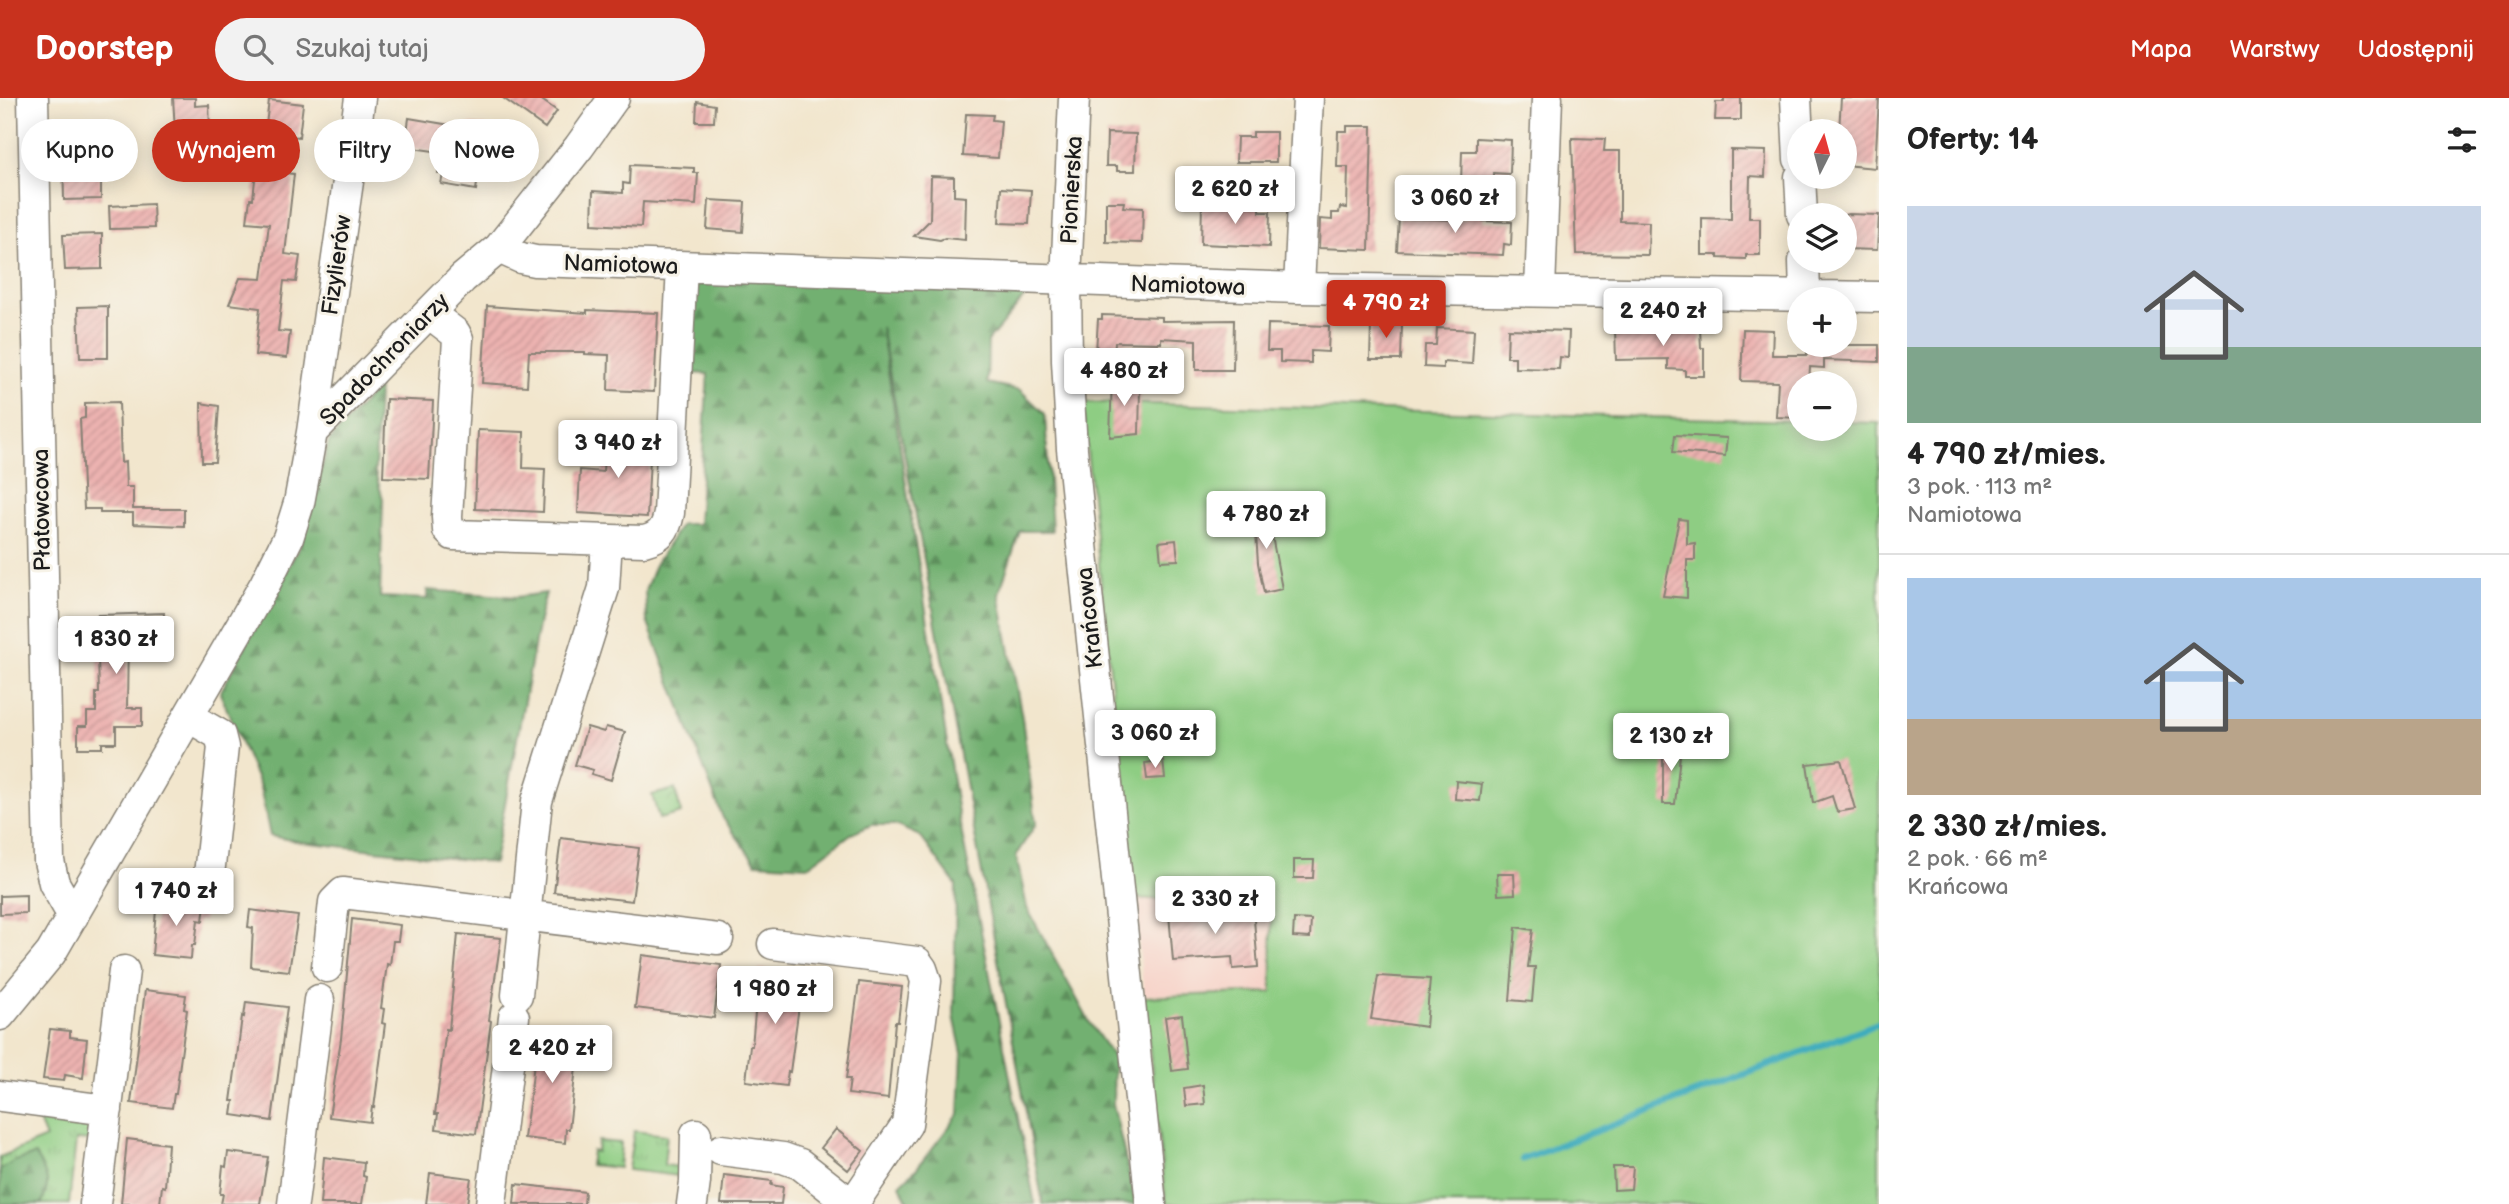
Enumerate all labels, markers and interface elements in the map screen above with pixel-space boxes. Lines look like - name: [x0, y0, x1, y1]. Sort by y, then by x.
- search box: [215, 18, 705, 81]
- text: Doorstep: [35, 29, 173, 69]
- icon: search: [239, 30, 277, 68]
- text: Szukaj tutaj: [295, 34, 429, 65]
- text: Mapa: [2130, 35, 2192, 64]
- text: Warstwy: [2230, 35, 2320, 64]
- text: Udostępnij: [2358, 35, 2474, 64]
- chip: Kupno: [21, 119, 138, 182]
- chip: Wynajem: [152, 119, 300, 182]
- chip: Filtry: [314, 119, 415, 182]
- chip: Nowe: [429, 119, 539, 182]
- north arrow: [1787, 119, 1857, 189]
- map controls: [1787, 119, 1857, 441]
- icon: filters: [2443, 121, 2481, 159]
- text: Oferty: 14: [1907, 122, 2038, 158]
- street label: Pionierska: [1055, 135, 1089, 245]
- pin: 2 620 zł: [1163, 166, 1307, 226]
- text: 2 620 zł: [1191, 175, 1279, 203]
- pin: 3 060 zł: [1383, 176, 1527, 235]
- text: 3 060 zł: [1411, 184, 1499, 212]
- button: layers: [1787, 203, 1857, 273]
- street label: Fizylierów: [316, 213, 358, 317]
- street label: Namiotowa: [563, 249, 679, 281]
- icon: home: [2131, 252, 2257, 378]
- street label: Namiotowa: [1130, 270, 1246, 302]
- pin: 4 790 zł: [1314, 280, 1458, 340]
- street label: Spadochroniarzy: [314, 287, 456, 432]
- button: +: [1787, 287, 1857, 357]
- pin: 2 240 zł: [1591, 288, 1735, 348]
- text: 4 790 zł: [1343, 289, 1429, 317]
- text: 2 240 zł: [1619, 297, 1707, 325]
- pin: 4 480 zł: [1052, 348, 1196, 408]
- text: 4 480 zł: [1080, 357, 1168, 385]
- button: −: [1787, 371, 1857, 441]
- pin: 3 940 zł: [546, 420, 690, 480]
- text: 3 940 zł: [574, 429, 662, 457]
- text: 4 790 zł/mies.: [1907, 437, 2106, 473]
- street label: Płatowcowa: [27, 448, 57, 572]
- text: 3 pok. · 113 m²: [1907, 473, 2052, 501]
- pin: 4 780 zł: [1194, 491, 1338, 551]
- text: 4 780 zł: [1223, 500, 1309, 528]
- text: Namiotowa: [1907, 501, 2022, 529]
- street label: Krańcowa: [1071, 566, 1109, 670]
- pin: 1 830 zł: [44, 616, 188, 676]
- icon: home: [2131, 624, 2257, 750]
- text: 1 830 zł: [74, 625, 158, 653]
- pin: 3 060 zł: [1083, 710, 1227, 770]
- pin: 2 130 zł: [1599, 714, 1743, 773]
- text: 3 060 zł: [1111, 719, 1199, 747]
- text: 2 130 zł: [1629, 722, 1713, 750]
- text: 2 330 zł/mies.: [1907, 809, 2107, 845]
- text: 2 pok. · 66 m²: [1907, 845, 2048, 873]
- pin: 1 740 zł: [104, 868, 248, 928]
- text: Krańcowa: [1907, 873, 2009, 901]
- pin: 2 330 zł: [1143, 876, 1287, 936]
- text: 1 740 zł: [135, 877, 217, 905]
- text: 2 330 zł: [1171, 885, 1259, 913]
- pin: 1 980 zł: [703, 967, 847, 1026]
- text: 1 980 zł: [733, 975, 817, 1003]
- pin: 2 420 zł: [480, 1026, 624, 1085]
- text: 2 420 zł: [508, 1034, 596, 1062]

